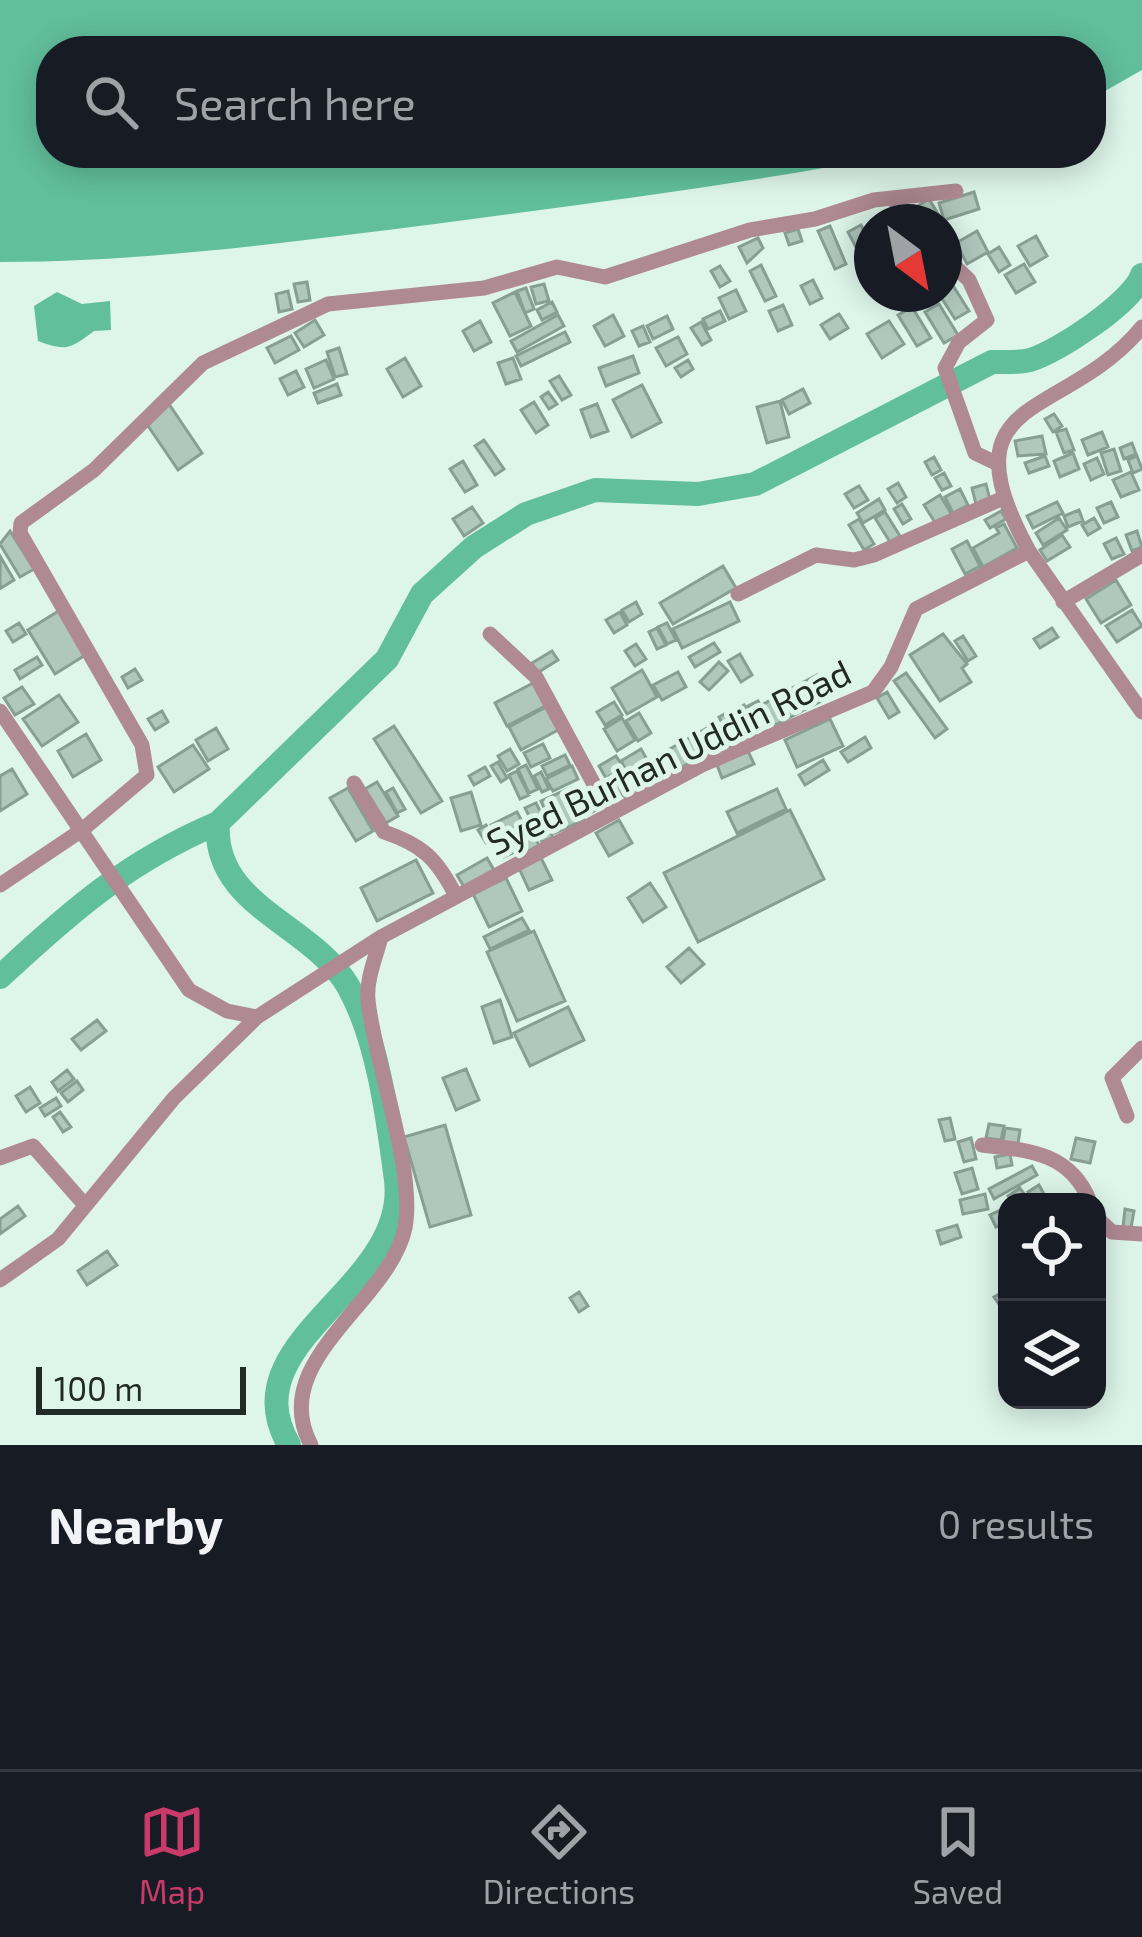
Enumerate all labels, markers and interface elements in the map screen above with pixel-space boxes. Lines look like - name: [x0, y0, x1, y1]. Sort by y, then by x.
- search box: [36, 36, 1106, 168]
- icon: search: [78, 69, 144, 135]
- text: Search here: [174, 75, 416, 129]
- north arrow: [854, 204, 962, 312]
- street label: Syed Burhan Uddin Road: [479, 649, 857, 863]
- map controls: [998, 1193, 1106, 1409]
- button: locate: [998, 1193, 1106, 1301]
- button: layers: [998, 1301, 1106, 1409]
- scale bar: [36, 1361, 246, 1414]
- text: 100 m: [54, 1368, 143, 1408]
- text: Nearby: [48, 1493, 223, 1554]
- text: 0 results: [938, 1500, 1094, 1547]
- tab: Map: [139, 1799, 205, 1911]
- tab: Directions: [483, 1799, 635, 1911]
- tab: Saved: [913, 1799, 1003, 1911]

